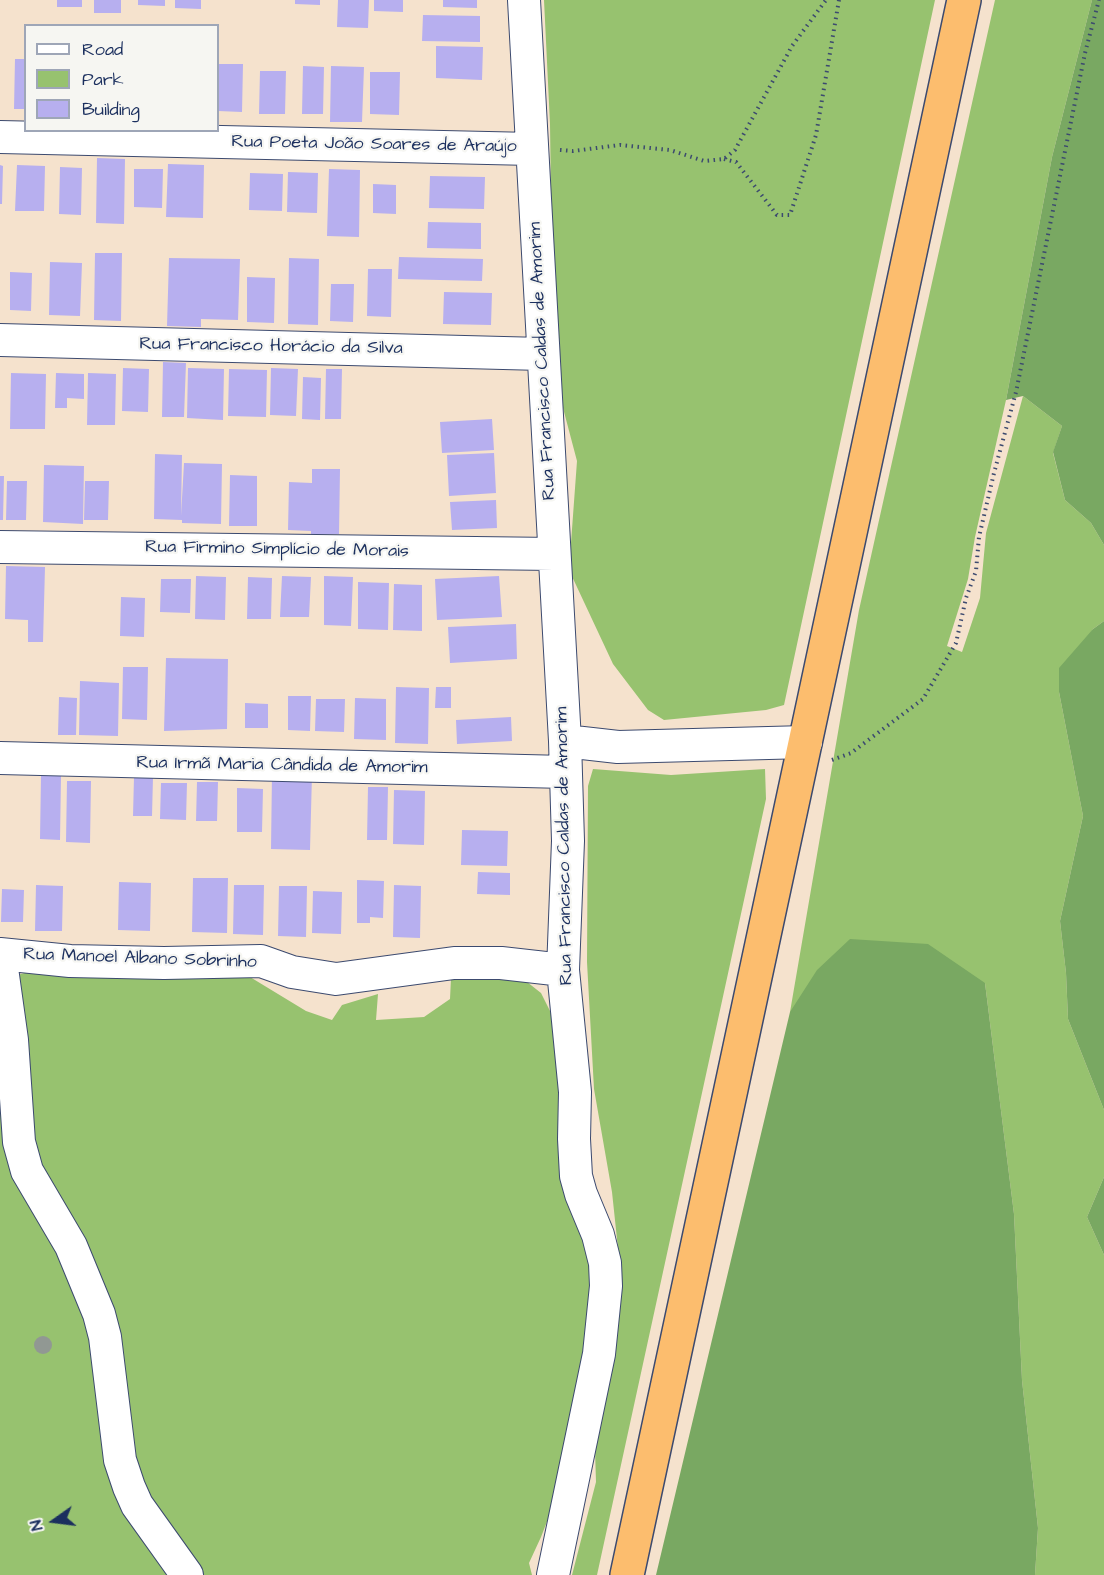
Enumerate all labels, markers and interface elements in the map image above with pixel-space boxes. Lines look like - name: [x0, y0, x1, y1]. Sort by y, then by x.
- legend: [24, 24, 219, 132]
- text: Road: [82, 37, 123, 62]
- text: Park: [82, 67, 124, 92]
- text: Building: [82, 97, 140, 122]
- street label: Rua Poeta João Soares de Araújo: [231, 132, 517, 158]
- street label: Rua Francisco Caldas de Amorim: [525, 221, 561, 501]
- street label: Rua Francisco Horácio da Silva: [139, 334, 403, 360]
- street label: Rua Firmino Simplício de Morais: [145, 537, 409, 563]
- street label: Rua Francisco Caldas de Amorim: [552, 707, 578, 985]
- street label: Rua Irmã Maria Cândida de Amorim: [136, 753, 428, 779]
- street label: Rua Manoel Albano Sobrinho: [23, 944, 257, 974]
- north arrow: [24, 1491, 84, 1551]
- text: N: [25, 1518, 48, 1533]

